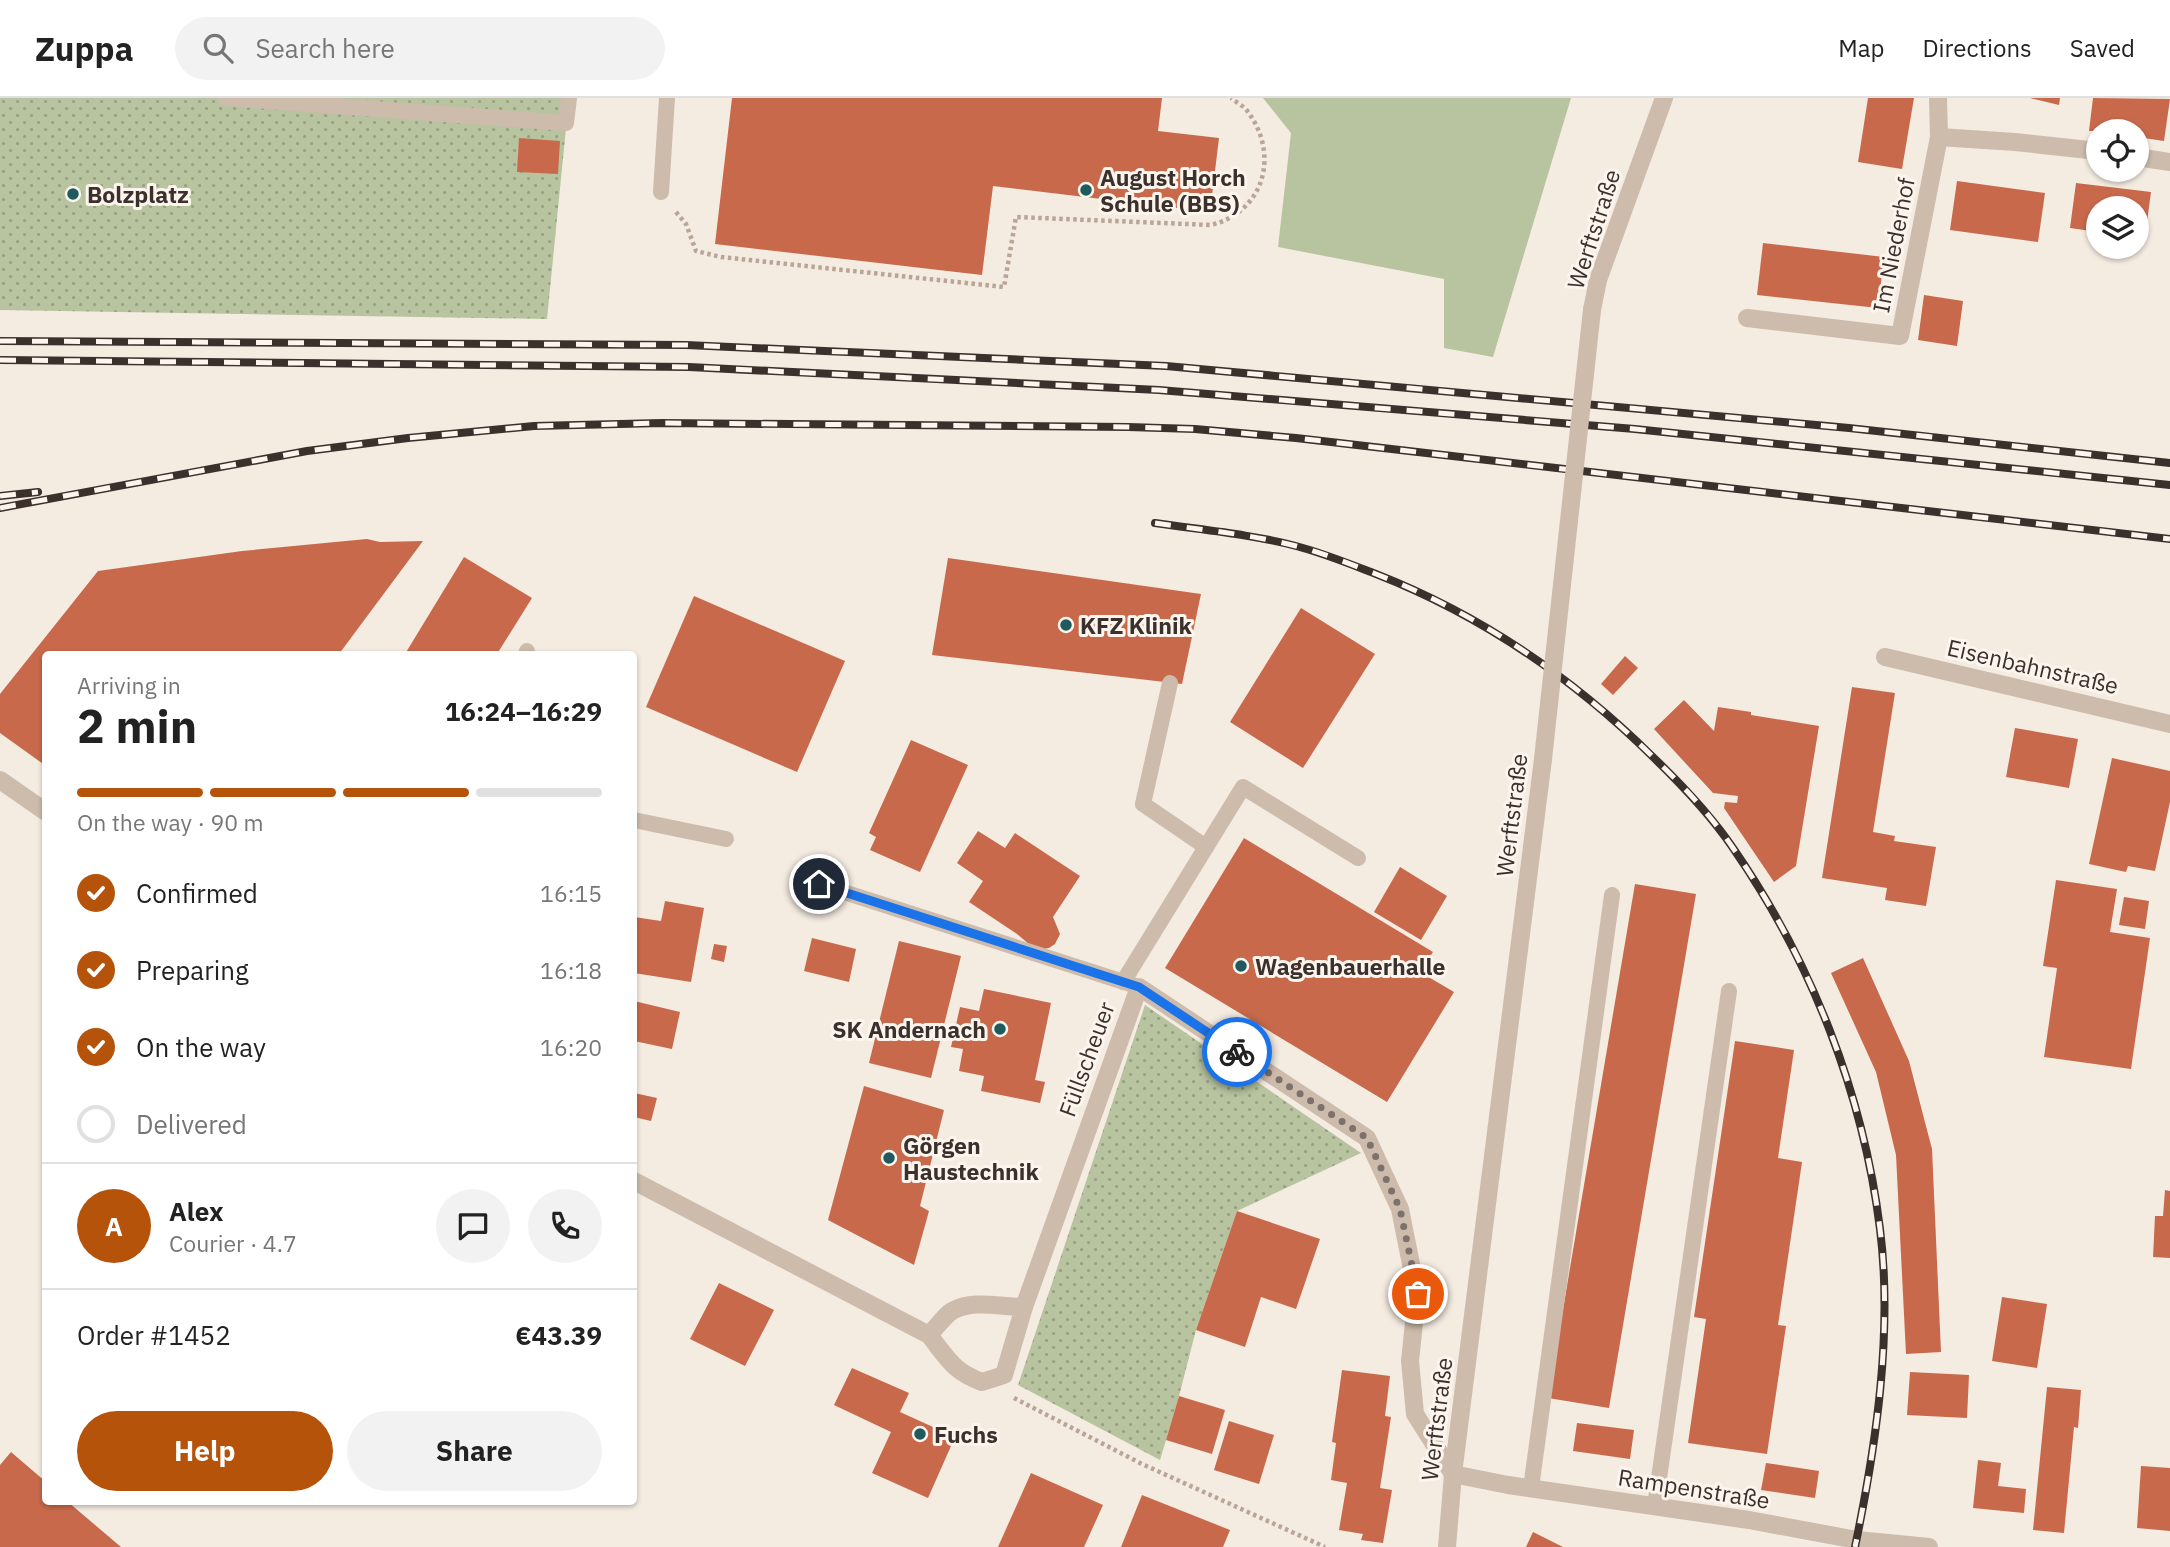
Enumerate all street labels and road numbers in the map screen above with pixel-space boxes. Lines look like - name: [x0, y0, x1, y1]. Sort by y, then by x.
- street label: Werftstraße: [1560, 165, 1626, 293]
- street label: Im Niederhof: [1865, 175, 1921, 315]
- street label: Eisenbahnstraße: [1944, 632, 2122, 700]
- street label: Werftstraße: [1489, 752, 1533, 878]
- street label: Füllscheuer: [1051, 997, 1121, 1121]
- street label: Werftstraße: [1414, 1356, 1458, 1482]
- street label: Rampenstraße: [1616, 1461, 1772, 1515]

